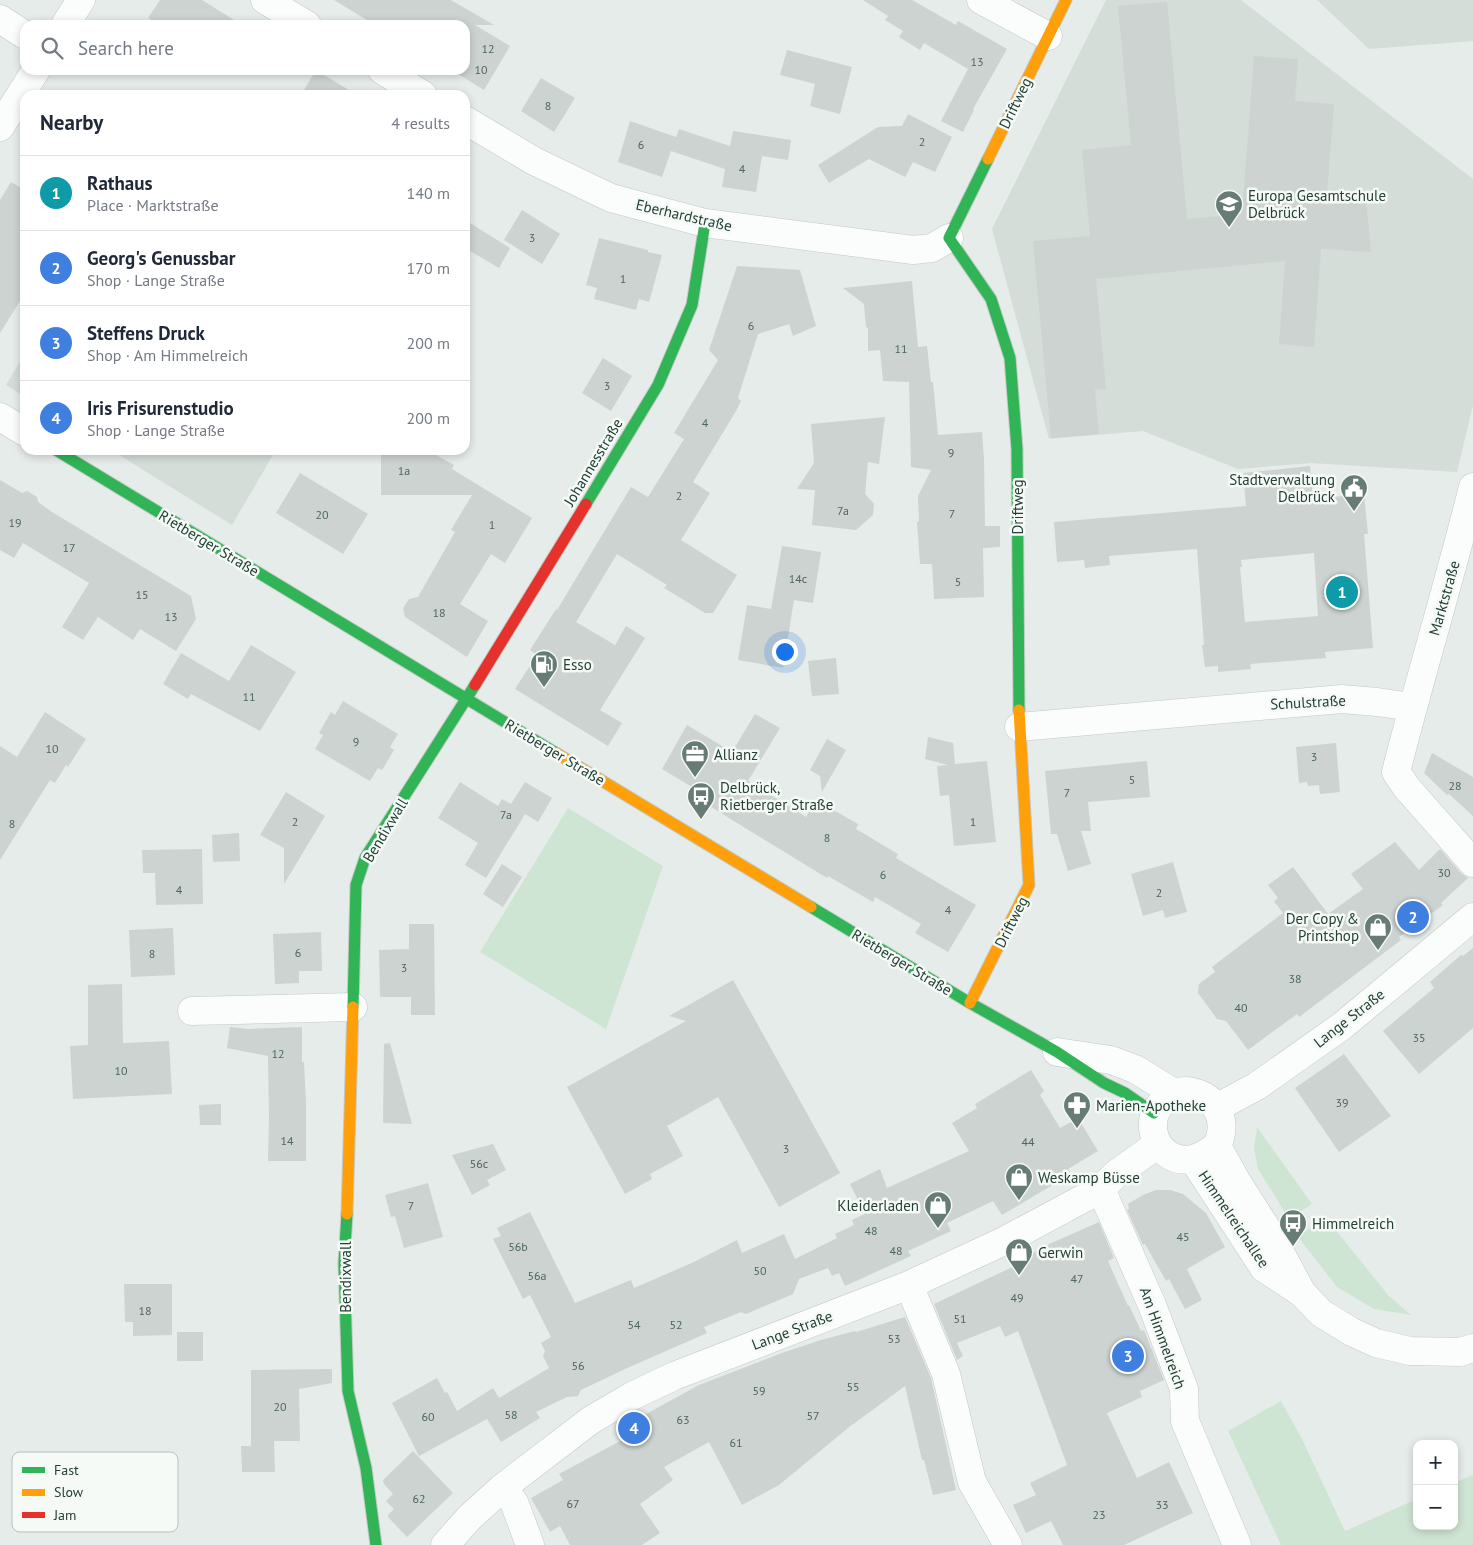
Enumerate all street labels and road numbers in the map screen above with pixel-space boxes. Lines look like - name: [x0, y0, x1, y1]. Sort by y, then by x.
- street label: Driftweg: [994, 74, 1036, 132]
- street label: Eberhardstraße: [634, 195, 734, 235]
- street label: Johannesstraße: [559, 415, 627, 510]
- street label: Driftweg: [1008, 480, 1027, 534]
- street label: Rietberger Straße: [156, 506, 262, 580]
- street label: Marktstraße: [1424, 558, 1464, 638]
- street label: Schulstraße: [1270, 691, 1346, 713]
- street label: Rietberger Straße: [502, 715, 608, 789]
- street label: Bendixwall: [358, 794, 412, 866]
- street label: Driftweg: [990, 893, 1032, 951]
- street label: Rietberger Straße: [849, 925, 955, 999]
- street label: Lange Straße: [1310, 984, 1388, 1052]
- street label: Himmelreichallee: [1194, 1167, 1274, 1271]
- street label: Bendixwall: [336, 1241, 355, 1313]
- street label: Am Himmelreich: [1136, 1284, 1190, 1392]
- street label: Lange Straße: [749, 1306, 835, 1354]

